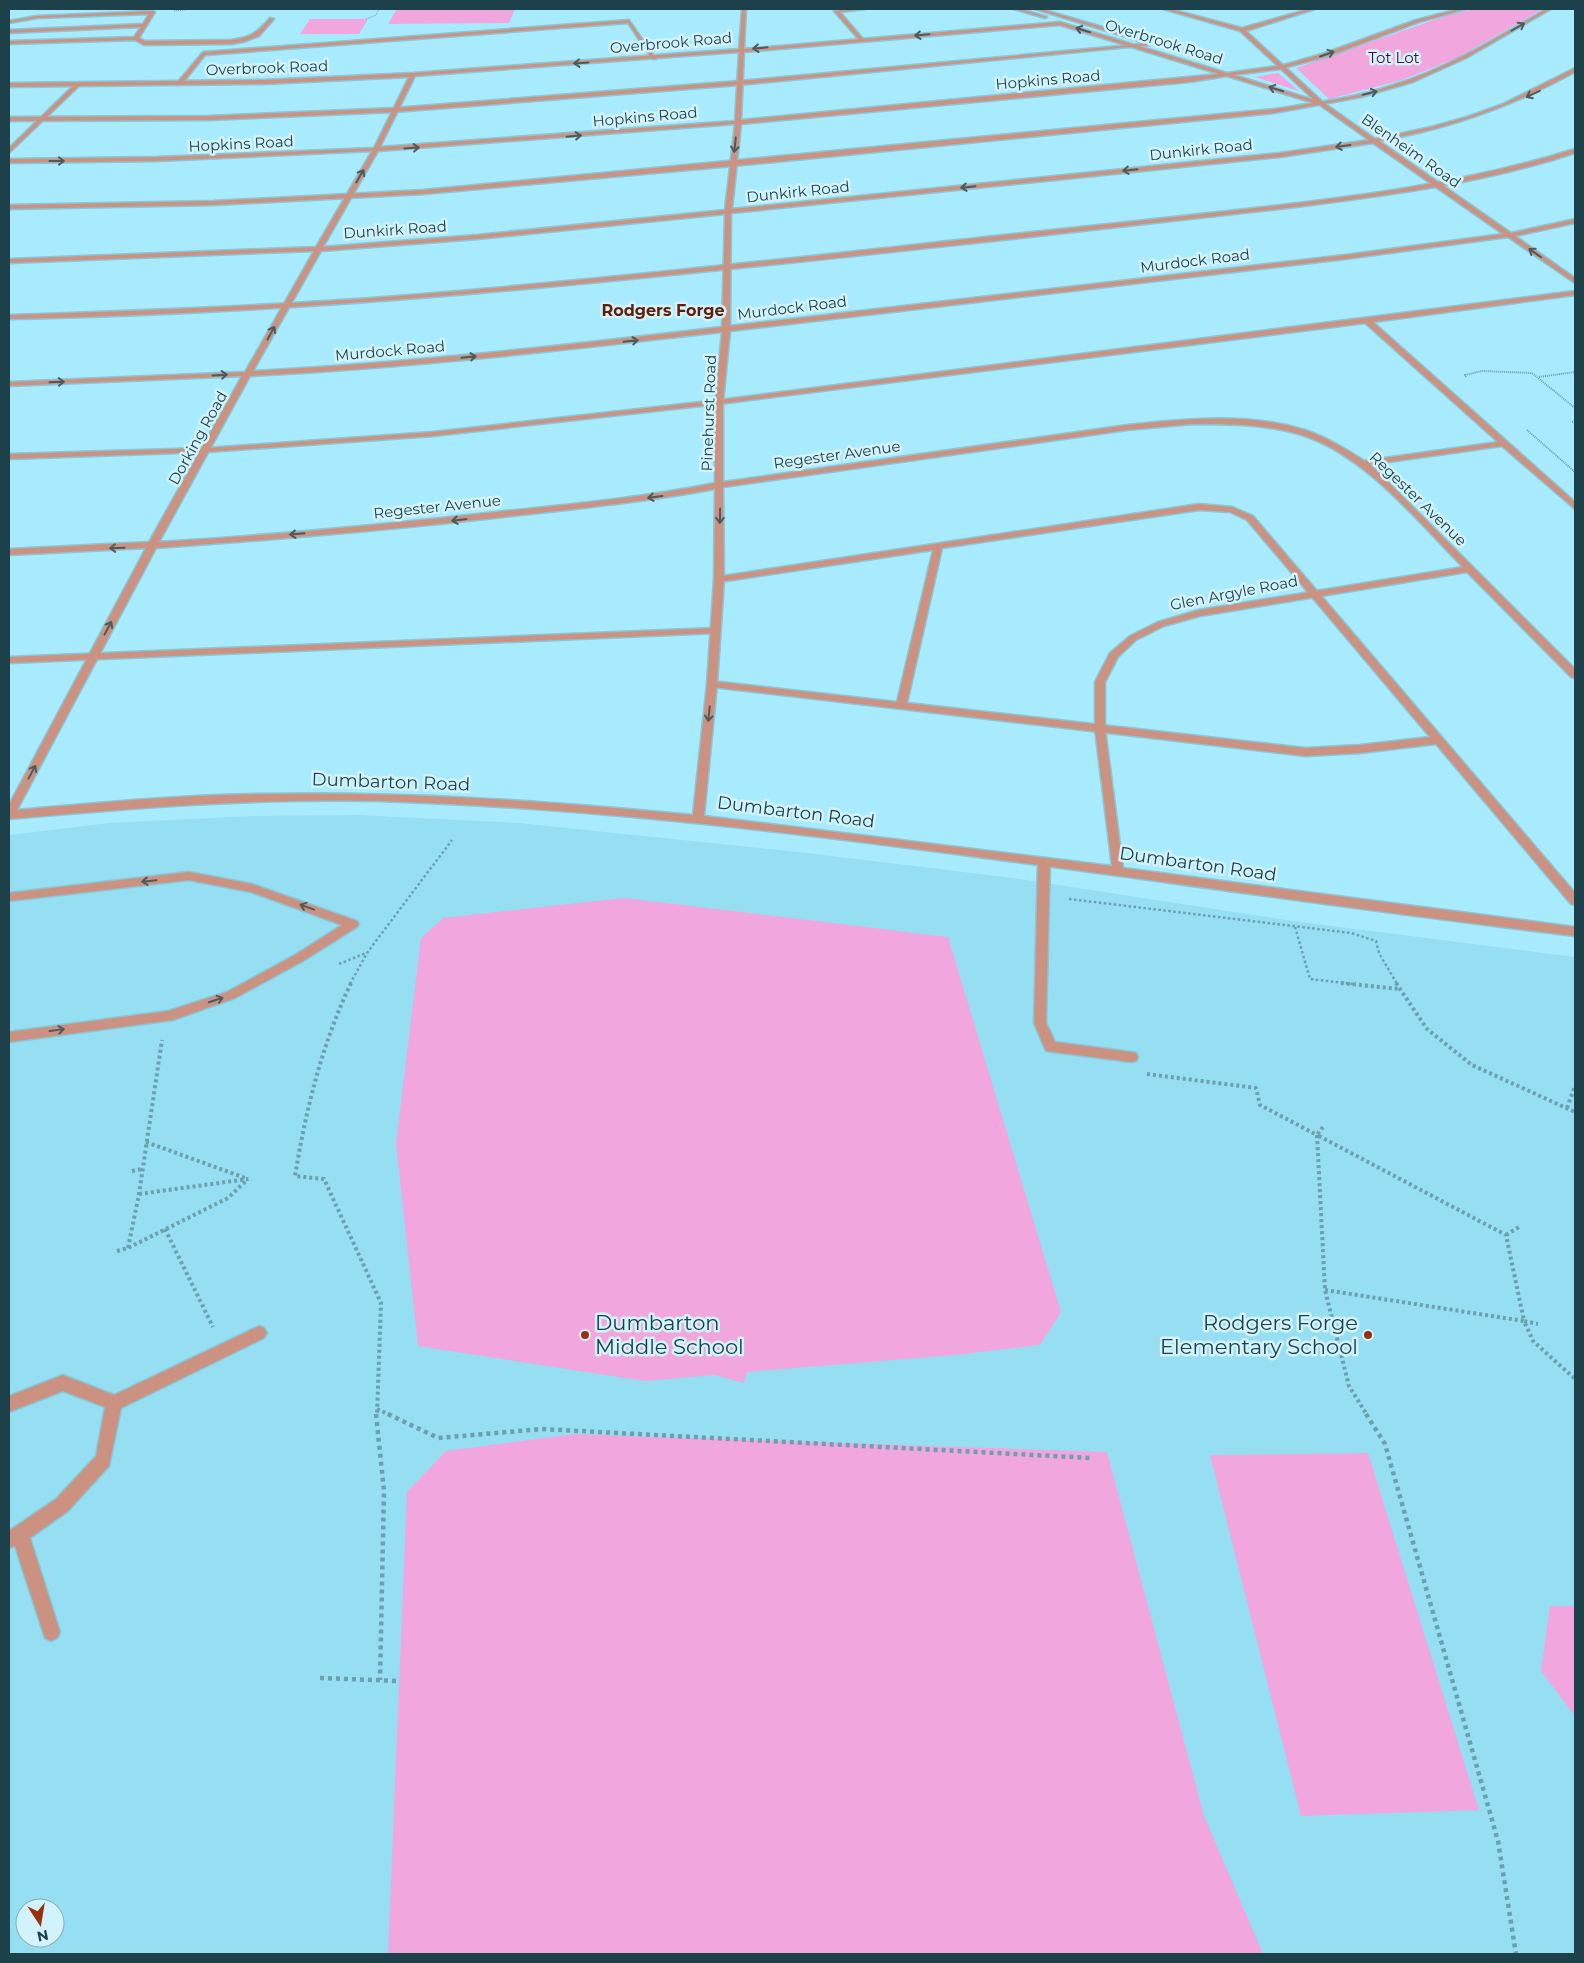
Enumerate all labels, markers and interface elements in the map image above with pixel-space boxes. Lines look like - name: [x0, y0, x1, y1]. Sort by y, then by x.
- street label: Overbrook Road: [1103, 15, 1225, 68]
- one-way arrow: [1510, 22, 1525, 32]
- one-way arrow: [1076, 25, 1092, 35]
- street label: Overbrook Road: [609, 28, 733, 57]
- one-way arrow: [915, 30, 931, 39]
- one-way arrow: [753, 44, 769, 53]
- park label: Tot Lot: [1368, 48, 1420, 67]
- one-way arrow: [1319, 49, 1334, 58]
- street label: Overbrook Road: [206, 56, 328, 79]
- one-way arrow: [573, 58, 589, 68]
- street label: Hopkins Road: [995, 65, 1101, 94]
- one-way arrow: [1269, 84, 1285, 94]
- one-way arrow: [1361, 87, 1377, 97]
- one-way arrow: [1526, 90, 1541, 99]
- street label: Hopkins Road: [592, 102, 698, 131]
- street label: Blenheim Road: [1358, 109, 1465, 192]
- street label: Hopkins Road: [188, 131, 294, 156]
- one-way arrow: [566, 132, 582, 141]
- street label: Dunkirk Road: [1148, 135, 1253, 164]
- one-way arrow: [730, 136, 740, 152]
- one-way arrow: [1336, 142, 1352, 152]
- one-way arrow: [404, 144, 420, 153]
- one-way arrow: [49, 156, 65, 166]
- one-way arrow: [1122, 165, 1138, 175]
- one-way arrow: [355, 169, 365, 184]
- street label: Dunkirk Road: [745, 177, 850, 206]
- one-way arrow: [960, 182, 976, 192]
- street label: Dunkirk Road: [343, 216, 447, 243]
- street label: Murdock Road: [1139, 244, 1251, 277]
- one-way arrow: [1529, 248, 1543, 258]
- street label: Murdock Road: [736, 291, 848, 324]
- district label: Rodgers Forge: [601, 301, 725, 320]
- one-way arrow: [266, 325, 276, 340]
- street label: Murdock Road: [334, 336, 446, 365]
- one-way arrow: [622, 336, 638, 346]
- one-way arrow: [461, 352, 477, 362]
- street label: Pinehurst Road: [697, 354, 720, 472]
- one-way arrow: [212, 371, 228, 380]
- one-way arrow: [49, 377, 65, 387]
- street label: Dorking Road: [164, 388, 231, 488]
- street label: Regester Avenue: [772, 436, 902, 473]
- street label: Regester Avenue: [1366, 447, 1471, 550]
- street label: Regester Avenue: [372, 490, 502, 523]
- one-way arrow: [647, 492, 663, 502]
- one-way arrow: [715, 508, 724, 524]
- one-way arrow: [451, 515, 467, 525]
- one-way arrow: [289, 529, 305, 539]
- one-way arrow: [110, 543, 126, 552]
- street label: Glen Argyle Road: [1168, 571, 1299, 614]
- one-way arrow: [104, 622, 114, 636]
- one-way arrow: [704, 705, 714, 721]
- one-way arrow: [28, 765, 37, 780]
- street label: Dumbarton Road: [311, 768, 471, 796]
- street label: Dumbarton Road: [716, 791, 876, 833]
- street label: Dumbarton Road: [1118, 842, 1278, 886]
- one-way arrow: [142, 876, 158, 886]
- one-way arrow: [300, 902, 316, 911]
- one-way arrow: [208, 995, 223, 1004]
- one-way arrow: [49, 1025, 65, 1035]
- place label: Dumbarton Middle School: [595, 1310, 744, 1359]
- place label: Rodgers Forge Elementary School: [1160, 1310, 1358, 1359]
- marker: Dumbarton Middle School: [579, 1329, 591, 1341]
- marker: Rodgers Forge Elementary School: [1362, 1329, 1374, 1341]
- north arrow: [15, 1898, 65, 1948]
- text: N: [35, 1926, 50, 1946]

